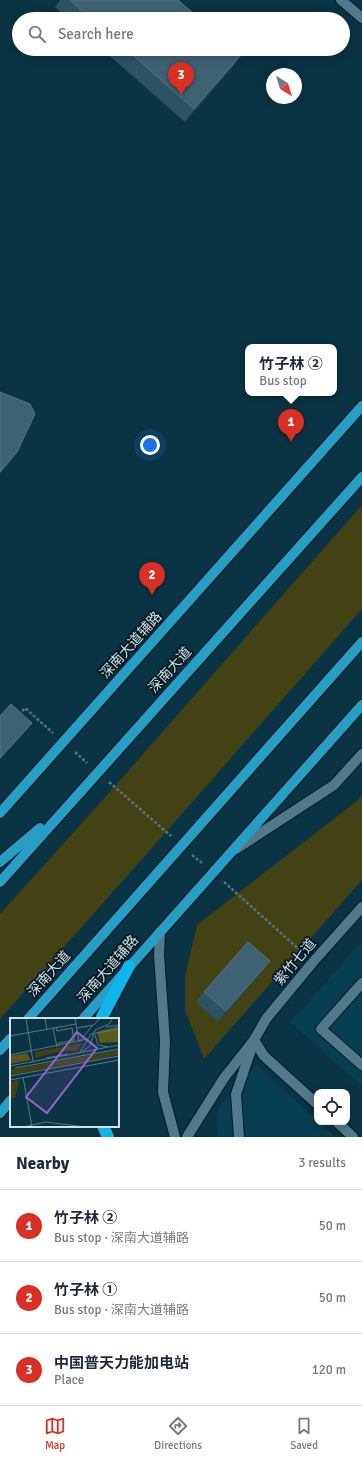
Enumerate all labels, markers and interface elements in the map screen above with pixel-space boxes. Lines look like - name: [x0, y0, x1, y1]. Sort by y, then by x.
- search box: [12, 12, 350, 56]
- icon: search: [26, 23, 48, 45]
- text: Search here: [58, 25, 134, 43]
- pin: 3: [168, 62, 194, 95]
- north arrow: [266, 68, 302, 104]
- popup: [245, 344, 337, 396]
- text: 竹子林 ②: [259, 355, 323, 373]
- text: Bus stop: [259, 373, 307, 389]
- pin: 1: [278, 409, 304, 442]
- your location: [140, 435, 160, 455]
- pin: 2: [139, 562, 165, 595]
- street label: 深南大道辅路: [97, 608, 165, 682]
- street label: 深南大道: [145, 644, 195, 696]
- street label: 深南大道辅路: [74, 932, 142, 1006]
- street label: 紫竹七道: [270, 935, 320, 989]
- street label: 深南大道: [24, 948, 74, 1000]
- inset map: [10, 1018, 119, 1127]
- map controls: [314, 1089, 350, 1125]
- button: locate: [314, 1089, 350, 1125]
- text: Nearby: [16, 1153, 69, 1174]
- text: 3 results: [298, 1155, 346, 1171]
- text: 竹子林 ②: [54, 1209, 117, 1227]
- text: 1: [25, 1218, 33, 1234]
- text: 50 m: [319, 1218, 346, 1234]
- text: Bus stop · 深南大道辅路: [54, 1230, 189, 1246]
- text: 竹子林 ①: [54, 1281, 117, 1299]
- text: 2: [25, 1290, 33, 1306]
- text: 50 m: [319, 1290, 346, 1306]
- text: Bus stop · 深南大道辅路: [54, 1302, 189, 1318]
- text: 中国普天力能加电站: [54, 1354, 189, 1372]
- text: 3: [25, 1362, 33, 1378]
- text: 120 m: [312, 1362, 346, 1378]
- text: Place: [54, 1372, 84, 1388]
- tab: Map: [44, 1415, 66, 1452]
- tab: Directions: [154, 1415, 202, 1452]
- tab: Saved: [290, 1415, 318, 1452]

